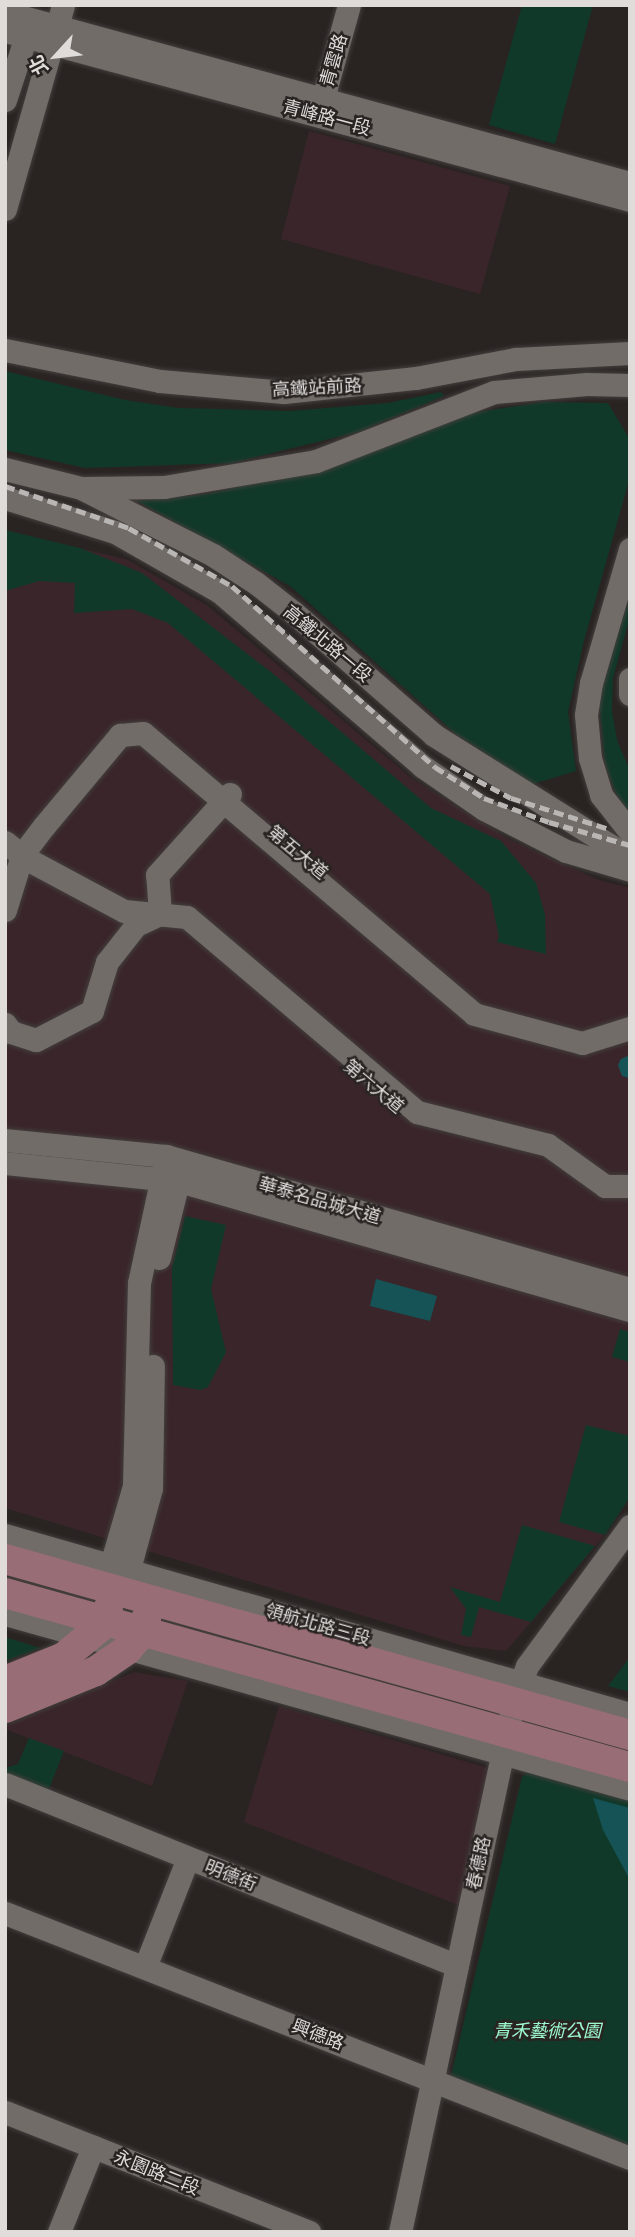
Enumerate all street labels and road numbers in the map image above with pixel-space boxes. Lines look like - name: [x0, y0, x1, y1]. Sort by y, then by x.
- street label: 青雲路: [315, 31, 351, 89]
- street label: 青峰路一段: [281, 95, 373, 139]
- street label: 高鐵站前路: [271, 374, 363, 400]
- street label: 高鐵北路一段: [280, 600, 376, 686]
- street label: 第五大道: [263, 821, 333, 883]
- street label: 第六大道: [339, 1055, 409, 1117]
- street label: 華泰名品城大道: [256, 1172, 384, 1228]
- street label: 領航北路三段: [263, 1599, 373, 1649]
- street label: 春德路: [462, 1834, 494, 1892]
- street label: 明德街: [202, 1855, 260, 1895]
- street label: 興德路: [289, 2014, 347, 2054]
- street label: 永園路二段: [111, 2145, 203, 2199]

